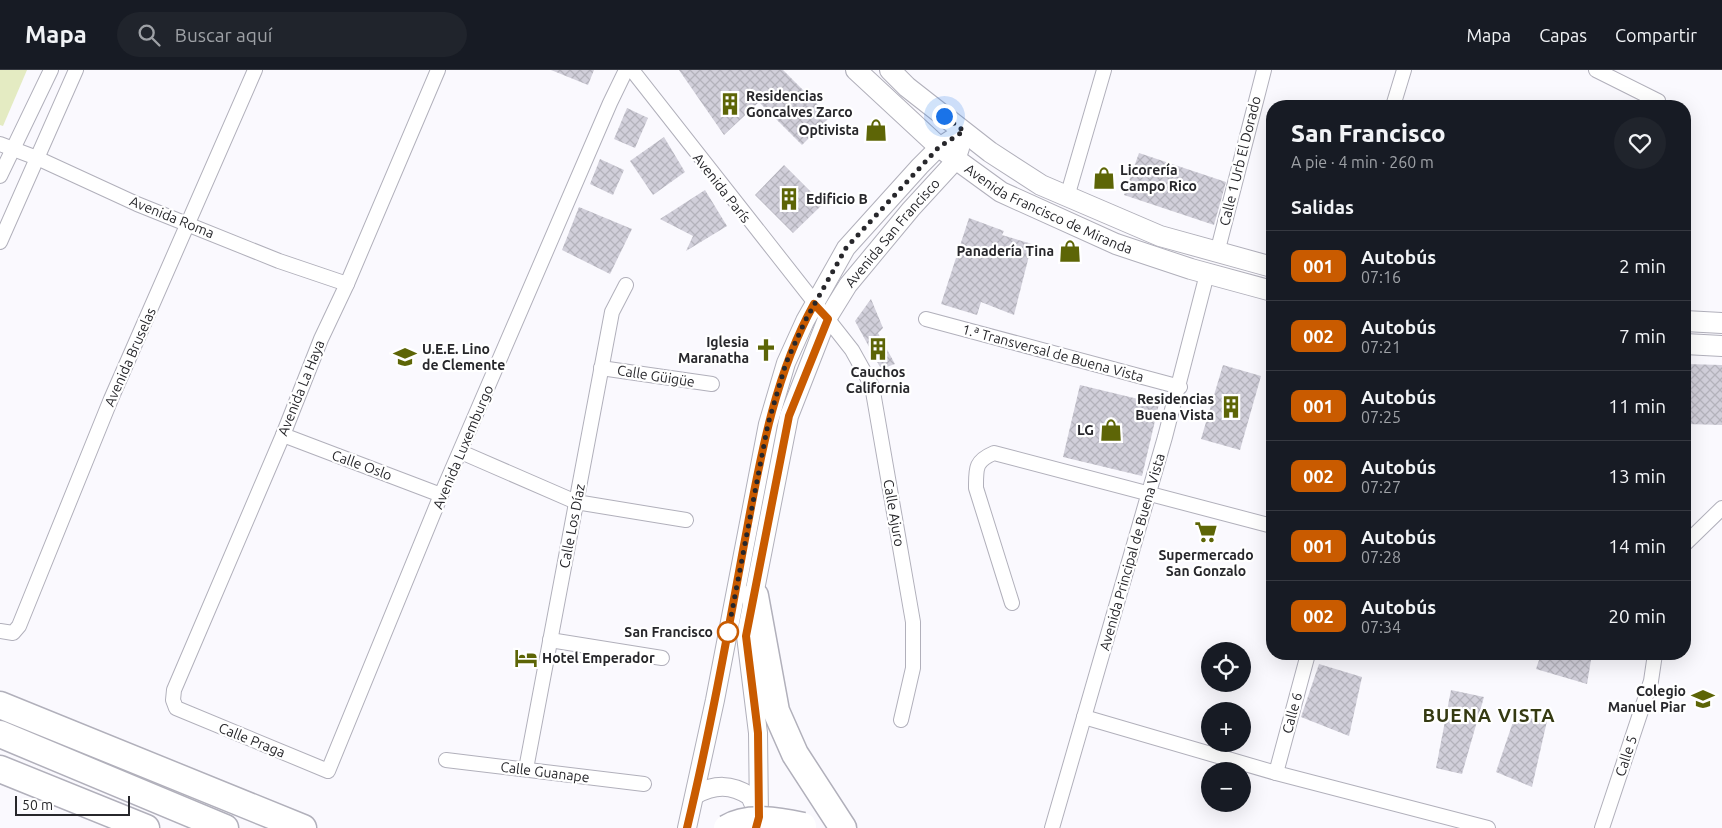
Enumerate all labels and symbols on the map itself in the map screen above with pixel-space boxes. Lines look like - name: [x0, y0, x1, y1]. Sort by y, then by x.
- place label: Residencias Goncalves Zarco: [746, 88, 853, 120]
- building icon: Residencias Goncalves Zarco: [717, 91, 743, 117]
- street label: Calle 1 Urb El Dorado: [1216, 94, 1264, 228]
- your location: [932, 104, 957, 129]
- shop icon: Optivista: [863, 117, 889, 143]
- place label: Optivista: [798, 122, 859, 138]
- street label: Avenida París: [690, 150, 754, 226]
- street label: Avenida Francisco de Miranda: [962, 160, 1134, 257]
- place label: Licorería Campo Rico: [1120, 162, 1197, 194]
- shop icon: Licorería Campo Rico: [1091, 165, 1117, 191]
- street label: Avenida San Francisco: [842, 175, 943, 290]
- building icon: Edificio B: [776, 186, 802, 212]
- place label: Edificio B: [806, 191, 868, 207]
- street label: Avenida Roma: [127, 193, 217, 241]
- shop icon: Panadería Tina: [1057, 238, 1083, 264]
- place label: Panadería Tina: [957, 243, 1054, 259]
- street label: Avenida Bruselas: [101, 305, 159, 409]
- street label: 1.ª Transversal de Buena Vista: [960, 321, 1146, 385]
- place label: Iglesia Maranatha: [678, 334, 749, 366]
- building icon: Cauchos California: [865, 336, 891, 362]
- church icon: Iglesia Maranatha: [753, 337, 779, 363]
- street label: Avenida La Haya: [275, 338, 327, 438]
- place label: U.E.E. Lino de Clemente: [422, 341, 505, 373]
- school or university icon: U.E.E. Lino de Clemente: [392, 344, 418, 370]
- street label: Calle Güigüe: [616, 362, 696, 390]
- place label: Cauchos California: [846, 364, 910, 396]
- street label: Avenida Luxemburgo: [430, 383, 496, 511]
- place label: Residencias Buena Vista: [1135, 391, 1214, 423]
- building icon: Residencias Buena Vista: [1218, 394, 1244, 420]
- shop icon: LG: [1098, 417, 1124, 443]
- place label: LG: [1077, 422, 1094, 438]
- street label: Calle Oslo: [330, 447, 394, 483]
- street label: Avenida Principal de Buena Vista: [1096, 452, 1168, 652]
- street label: Calle Ajuro: [880, 478, 908, 548]
- street label: Calle Los Díaz: [556, 482, 588, 570]
- supermarket icon: Supermercado San Gonzalo: [1193, 519, 1219, 545]
- place label: Supermercado San Gonzalo: [1158, 547, 1254, 579]
- marker: San Francisco: [717, 621, 739, 643]
- place label: San Francisco: [624, 624, 713, 640]
- hotel icon: Hotel Emperador: [513, 645, 539, 671]
- place label: Hotel Emperador: [542, 650, 655, 666]
- place label: Colegio Manuel Piar: [1608, 683, 1686, 715]
- school or university icon: Colegio Manuel Piar: [1690, 686, 1716, 712]
- street label: Calle 6: [1279, 691, 1305, 735]
- district label: BUENA VISTA: [1422, 704, 1556, 726]
- street label: Calle Praga: [216, 719, 288, 761]
- street label: Calle 5: [1612, 734, 1640, 778]
- street label: Calle Guanape: [500, 759, 590, 785]
- scale bar: [15, 793, 130, 816]

